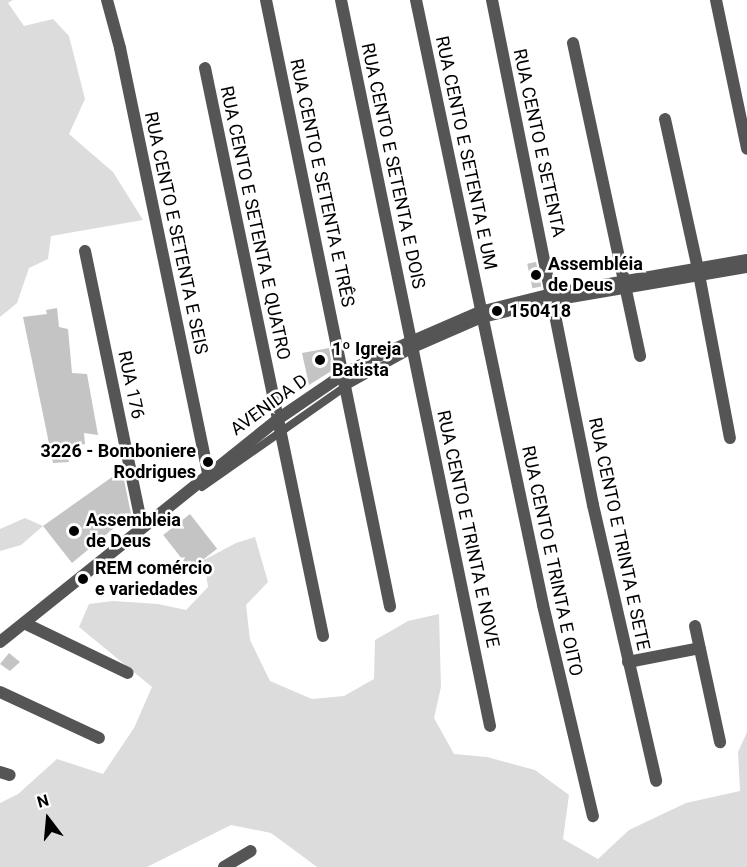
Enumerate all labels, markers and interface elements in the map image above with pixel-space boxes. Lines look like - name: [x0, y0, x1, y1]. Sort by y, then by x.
- street label: RUA CENTO E SETENTA E UM: [431, 34, 501, 272]
- street label: RUA CENTO E SETENTA E DOIS: [356, 41, 430, 291]
- street label: RUA CENTO E SETENTA: [508, 47, 570, 239]
- street label: RUA CENTO E SETENTA E TRÊS: [285, 57, 359, 309]
- street label: RUA CENTO E SETENTA E QUATRO: [215, 84, 295, 362]
- street label: RUA CENTO E SETENTA E SEIS: [140, 110, 212, 356]
- place label: Assembléia de Deus: [548, 254, 643, 296]
- marker: Assembléia de Deus: [529, 268, 543, 282]
- place label: 150418: [509, 300, 571, 322]
- marker: 150418: [490, 304, 504, 318]
- place label: 1º Igreja Batista: [332, 339, 401, 382]
- street label: RUA 176: [113, 349, 149, 421]
- marker: 1º Igreja Batista: [313, 353, 327, 367]
- street label: AVENIDA D: [226, 370, 312, 440]
- street label: RUA CENTO E TRINTA E NOVE: [432, 408, 504, 650]
- street label: RUA CENTO E TRINTA E SETE: [584, 416, 654, 652]
- place label: 3226 - Bomboniere Rodrigues: [40, 441, 196, 484]
- street label: RUA CENTO E TRINTA E OITO: [517, 444, 587, 678]
- marker: 3226 - Bomboniere Rodrigues: [201, 455, 215, 469]
- place label: Assembleia de Deus: [86, 510, 181, 552]
- marker: Assembleia de Deus: [67, 524, 81, 538]
- place label: REM comércio e variedades: [95, 558, 212, 600]
- marker: REM comércio e variedades: [76, 572, 90, 586]
- north arrow: [18, 789, 78, 849]
- text: N: [35, 791, 51, 812]

